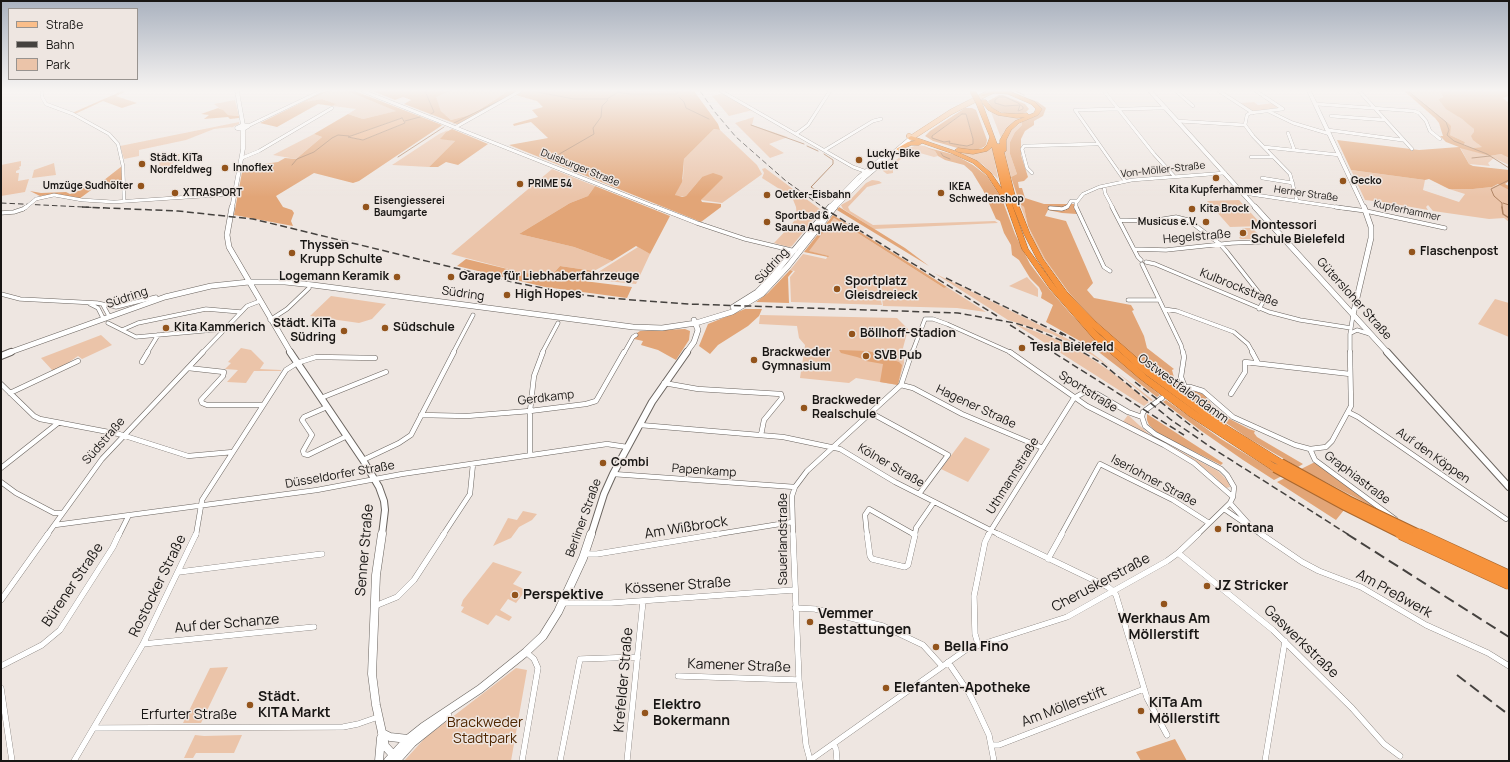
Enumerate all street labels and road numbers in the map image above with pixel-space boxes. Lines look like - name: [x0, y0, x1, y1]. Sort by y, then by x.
- street label: Duisburger Straße: [539, 147, 621, 189]
- street label: Von-Möller-Straße: [1120, 160, 1206, 180]
- street label: Herner Straße: [1273, 184, 1339, 204]
- street label: Kupferhammer: [1372, 198, 1442, 224]
- street label: Hegelstraße: [1162, 227, 1232, 247]
- street label: Südring: [752, 245, 792, 287]
- street label: Gütersloher Straße: [1313, 255, 1395, 343]
- street label: Kulbrockstraße: [1198, 266, 1280, 310]
- street label: Südring: [104, 284, 150, 312]
- street label: Südring: [441, 284, 485, 304]
- street label: Ostwestfalendamm: [1135, 351, 1231, 427]
- street label: Sportstraße: [1056, 368, 1120, 416]
- street label: Hagener Straße: [934, 382, 1018, 432]
- street label: Gerdkamp: [517, 387, 575, 409]
- street label: Südstraße: [80, 415, 128, 467]
- street label: Auf den Köppen: [1393, 425, 1473, 487]
- street label: Uthmannstraße: [984, 435, 1042, 517]
- street label: Kölner Straße: [855, 441, 927, 491]
- street label: Graphiastraße: [1321, 448, 1393, 508]
- street label: Iserlohner Straße: [1108, 452, 1200, 510]
- street label: Düsseldorfer Straße: [284, 458, 396, 492]
- street label: Papenkamp: [671, 462, 737, 480]
- street label: Berliner Straße: [563, 477, 605, 559]
- street label: Sauerlandstraße: [777, 493, 791, 585]
- street label: Senner Straße: [353, 503, 377, 597]
- street label: Am Wißbrock: [643, 513, 729, 543]
- street label: Rostocker Straße: [126, 532, 190, 640]
- street label: Bürener Straße: [39, 540, 107, 630]
- street label: Cheruskerstraße: [1049, 550, 1153, 616]
- street label: Am Preßwerk: [1353, 566, 1435, 622]
- street label: Kössener Straße: [624, 574, 732, 598]
- street label: Gaswerkstraße: [1260, 602, 1342, 682]
- street label: Auf der Schanze: [174, 611, 280, 637]
- street label: Krefelder Straße: [611, 627, 637, 733]
- street label: Kamener Straße: [687, 656, 791, 676]
- street label: Am Möllerstift: [1019, 683, 1109, 731]
- street label: Erfurter Straße: [141, 707, 237, 723]

